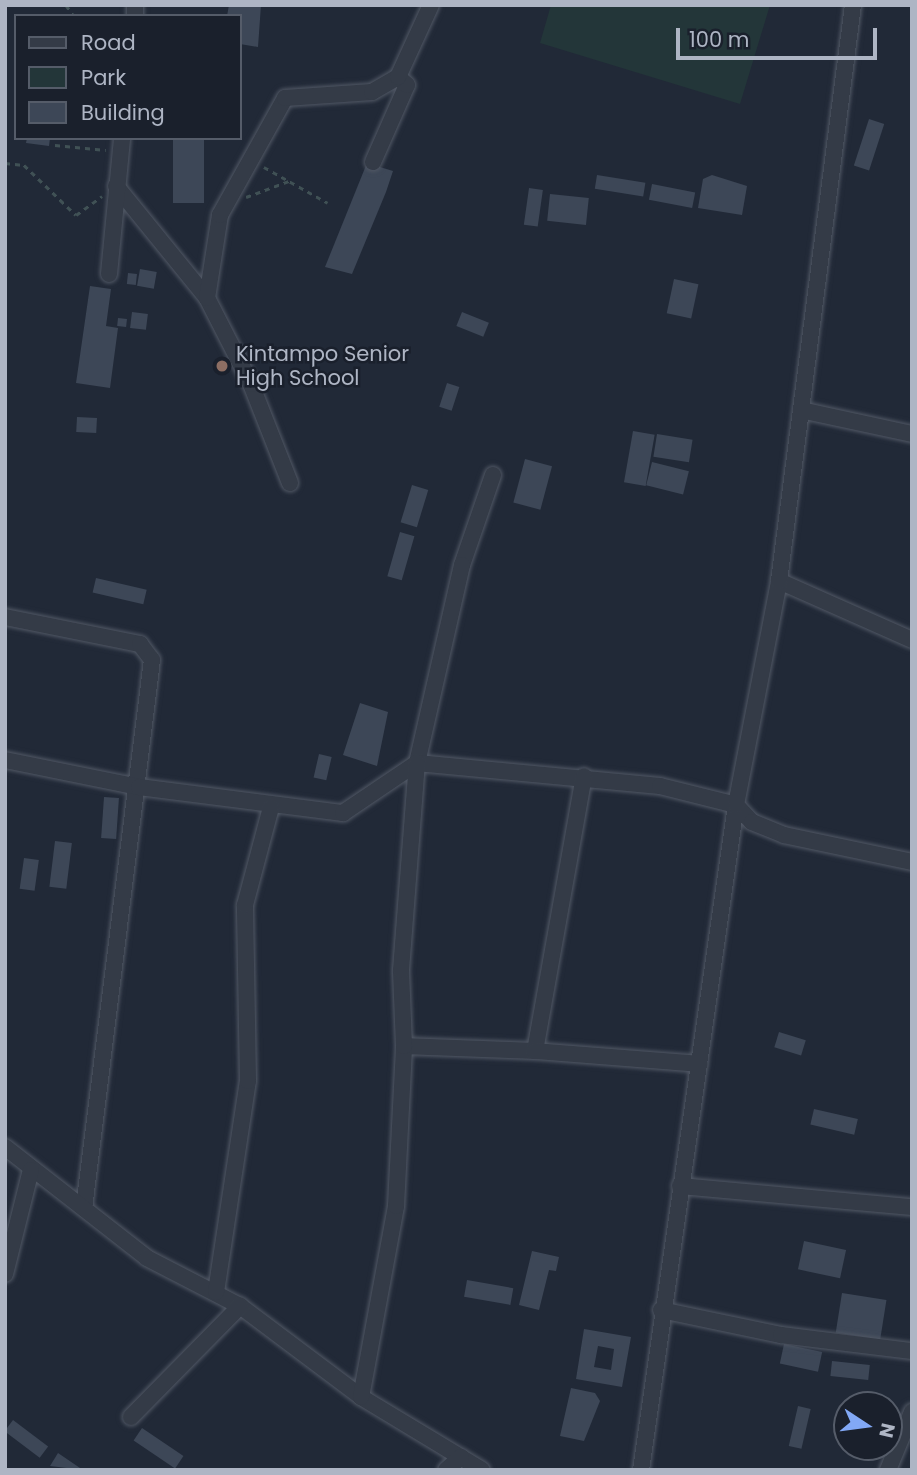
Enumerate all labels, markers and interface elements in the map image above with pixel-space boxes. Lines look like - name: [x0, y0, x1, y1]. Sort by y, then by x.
- legend: [14, 14, 242, 140]
- scale bar: [679, 14, 880, 58]
- text: 100 m: [689, 25, 749, 54]
- text: Road: [81, 28, 136, 57]
- text: Park: [81, 63, 126, 92]
- text: Building: [81, 98, 165, 127]
- place label: Kintampo Senior High School: [236, 341, 409, 391]
- marker: Kintampo Senior High School: [214, 358, 230, 374]
- north arrow: [833, 1391, 903, 1461]
- text: N: [872, 1420, 902, 1440]

